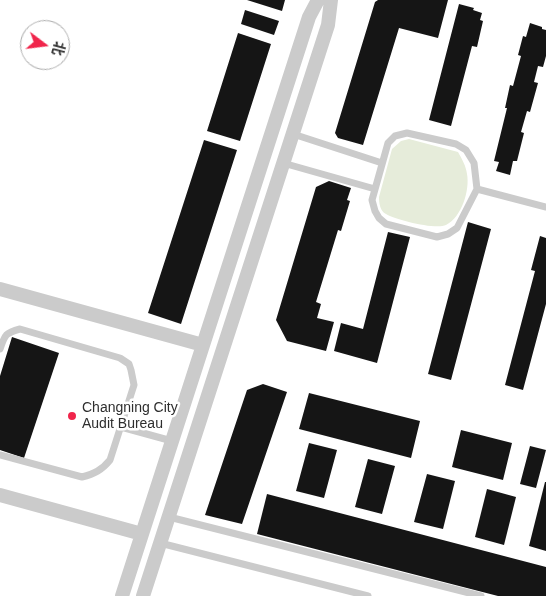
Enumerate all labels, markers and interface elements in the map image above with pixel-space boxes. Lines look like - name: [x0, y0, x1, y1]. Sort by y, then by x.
- north arrow: [20, 20, 70, 70]
- text: 北: [49, 40, 68, 57]
- place label: Changning City Audit Bureau: [82, 400, 178, 432]
- marker: Changning City Audit Bureau: [66, 410, 78, 422]

